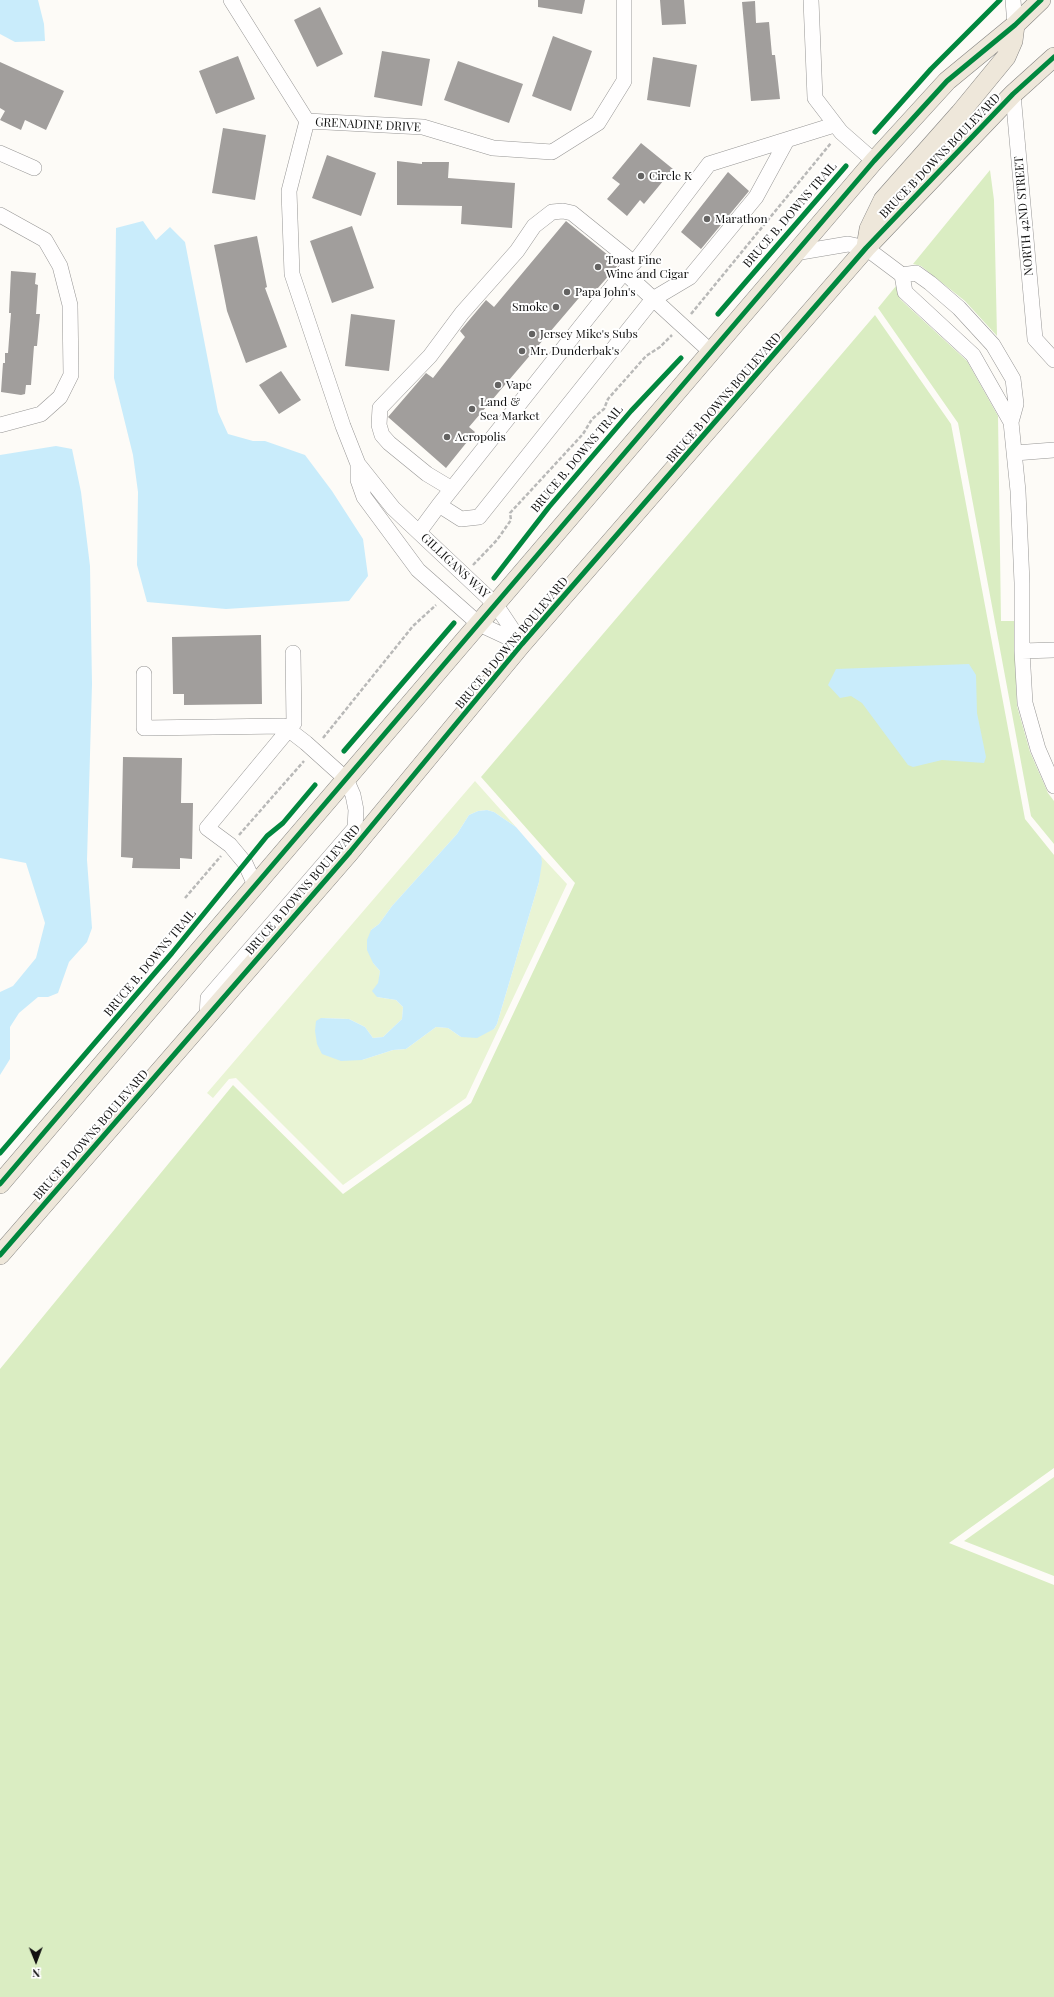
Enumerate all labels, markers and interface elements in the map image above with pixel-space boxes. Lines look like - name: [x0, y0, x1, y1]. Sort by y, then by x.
- street label: BRUCE B DOWNS BOULEVARD: [877, 91, 1003, 221]
- street label: GRENADINE DRIVE: [315, 115, 421, 135]
- street label: NORTH 42ND STREET: [1012, 156, 1036, 276]
- street label: BRUCE B. DOWNS TRAIL: [740, 159, 840, 271]
- place label: Circle K: [649, 169, 692, 183]
- marker: Circle K: [636, 171, 646, 181]
- place label: Marathon: [715, 212, 768, 226]
- marker: Marathon: [702, 214, 712, 224]
- place label: Toast Fine Wine and Cigar: [606, 253, 689, 281]
- marker: Toast Fine Wine and Cigar: [593, 262, 603, 272]
- place label: Papa John's: [575, 285, 636, 299]
- marker: Papa John's: [562, 287, 572, 297]
- place label: Smoke: [512, 300, 548, 314]
- marker: Smoke: [551, 302, 561, 312]
- place label: Jersey Mike's Subs: [540, 327, 638, 341]
- marker: Jersey Mike's Subs: [527, 329, 537, 339]
- street label: BRUCE B DOWNS BOULEVARD: [664, 330, 784, 466]
- place label: Mr. Dunderbak's: [530, 344, 619, 358]
- marker: Mr. Dunderbak's: [517, 346, 527, 356]
- place label: Vape: [506, 378, 532, 392]
- marker: Vape: [493, 380, 503, 390]
- place label: Land & Sea Market: [480, 395, 540, 423]
- street label: BRUCE B. DOWNS TRAIL: [528, 403, 626, 515]
- marker: Land & Sea Market: [467, 404, 477, 414]
- place label: Acropolis: [455, 430, 506, 444]
- marker: Acropolis: [442, 432, 452, 442]
- street label: GILLIGANS WAY: [418, 531, 492, 601]
- street label: BRUCE B DOWNS BOULEVARD: [453, 574, 571, 712]
- street label: BRUCE B DOWNS BOULEVARD: [243, 822, 363, 958]
- street label: BRUCE B. DOWNS TRAIL: [101, 907, 199, 1019]
- street label: BRUCE B DOWNS BOULEVARD: [31, 1067, 151, 1203]
- north arrow: [16, 1941, 56, 1981]
- text: N: [32, 1966, 40, 1981]

